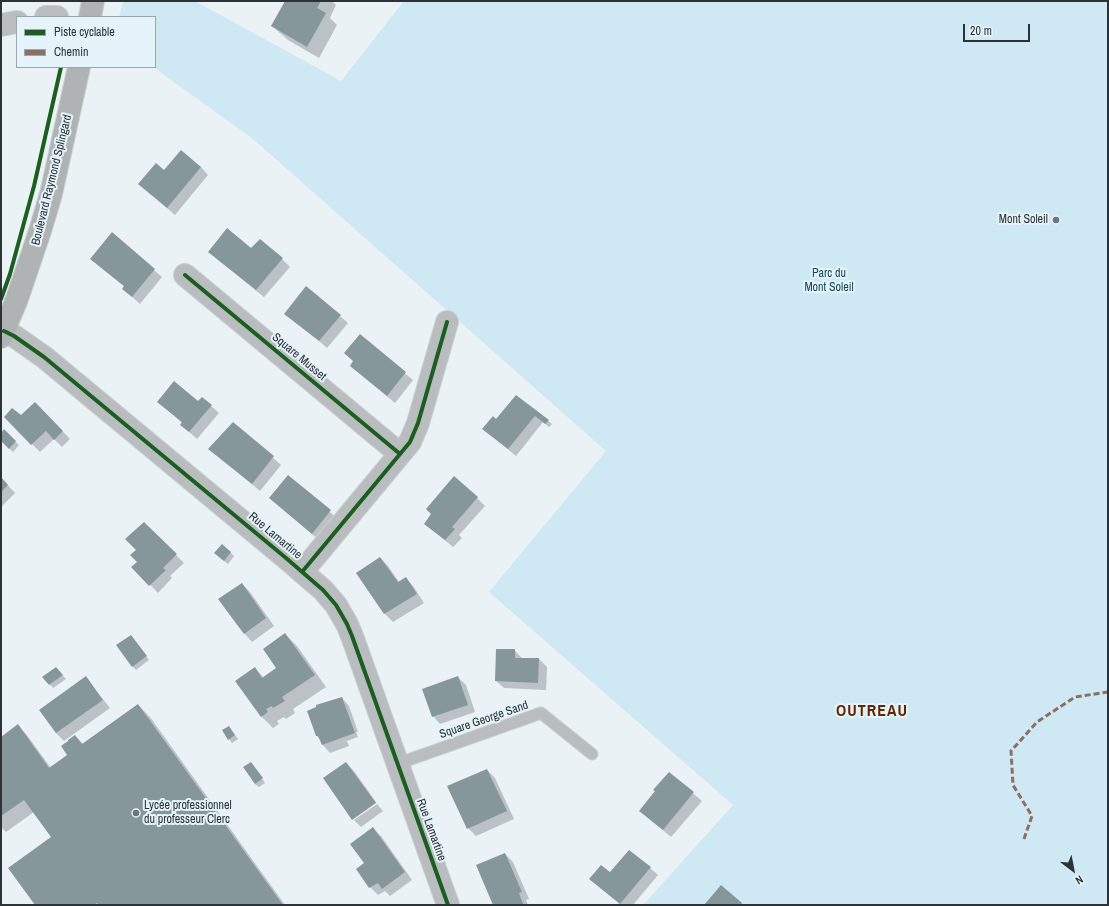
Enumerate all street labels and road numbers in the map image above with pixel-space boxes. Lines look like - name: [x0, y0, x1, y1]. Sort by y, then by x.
- street label: Boulevard Raymond Splingard: [29, 113, 75, 247]
- street label: Square Musset: [269, 330, 329, 384]
- street label: Rue Lamartine: [245, 510, 305, 562]
- street label: Square George Sand: [438, 698, 530, 742]
- street label: Rue Lamartine: [413, 797, 449, 863]

